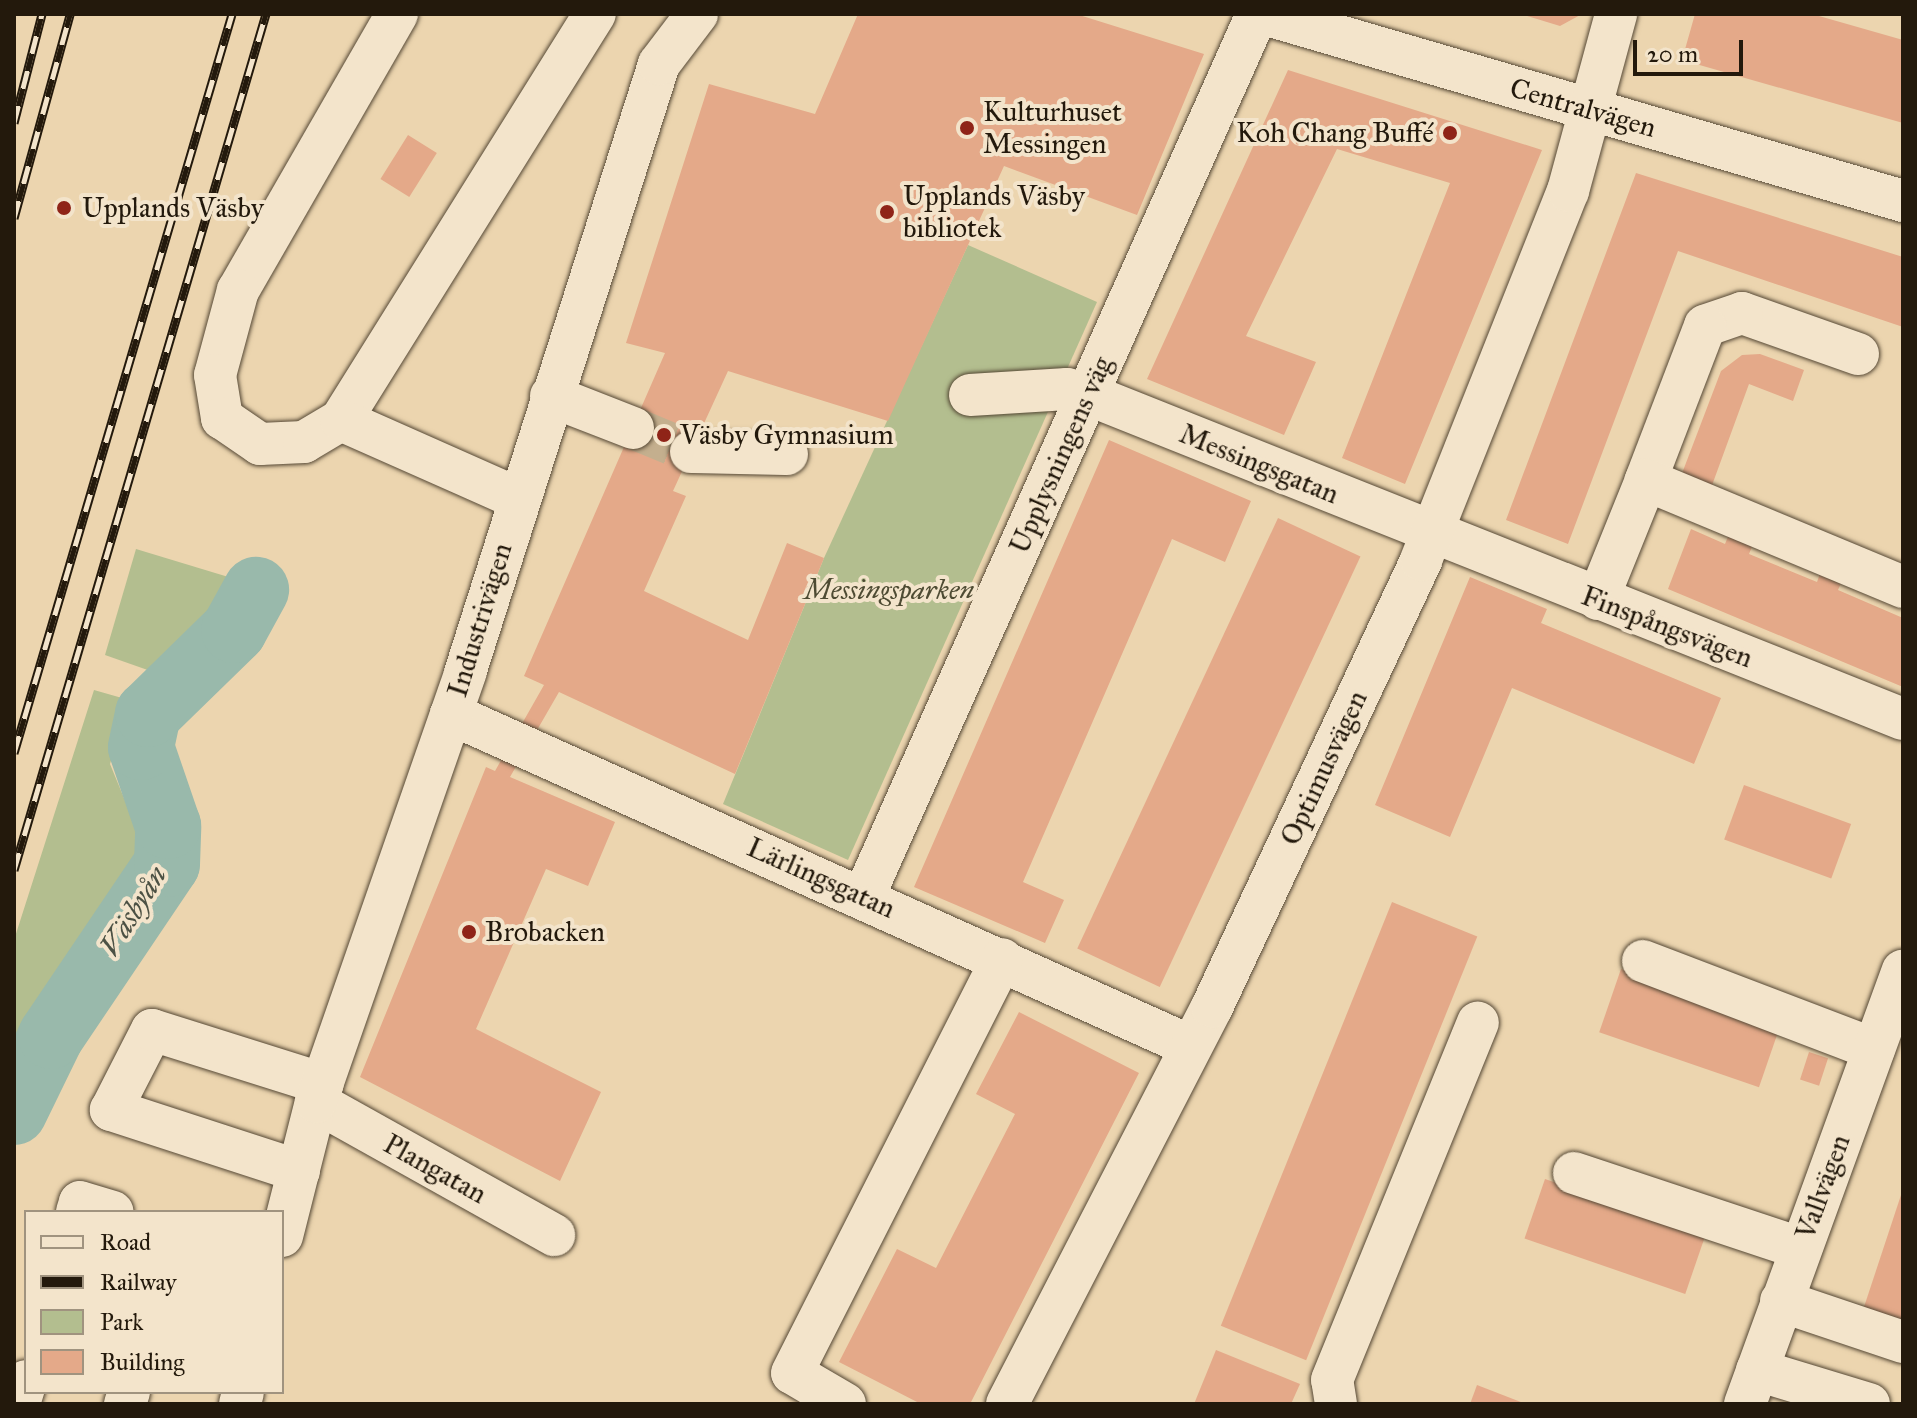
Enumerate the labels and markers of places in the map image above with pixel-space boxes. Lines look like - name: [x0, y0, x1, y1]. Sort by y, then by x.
- place label: Kulturhuset Messingen: [983, 95, 1122, 161]
- place label: Koh Chang Buffé: [1236, 116, 1434, 150]
- marker: Kulturhuset Messingen: [958, 119, 976, 137]
- marker: Koh Chang Buffé: [1441, 124, 1459, 142]
- place label: Upplands Väsby bibliotek: [903, 179, 1085, 245]
- place label: Upplands Väsby: [82, 191, 264, 225]
- marker: Upplands Väsby: [53, 197, 75, 219]
- marker: Upplands Väsby bibliotek: [878, 203, 896, 221]
- place label: Väsby Gymnasium: [680, 418, 894, 452]
- marker: Väsby Gymnasium: [655, 426, 673, 444]
- place label: Brobacken: [485, 915, 605, 949]
- marker: Brobacken: [460, 923, 478, 941]

